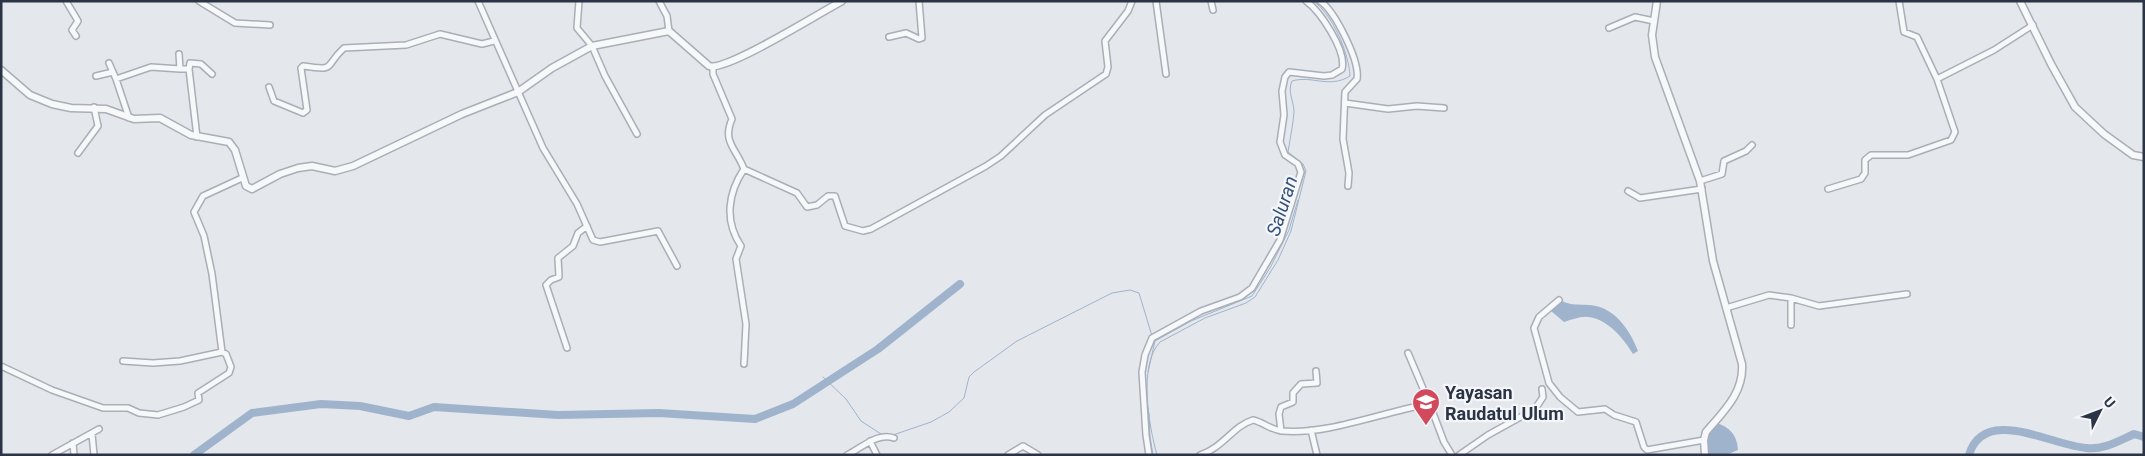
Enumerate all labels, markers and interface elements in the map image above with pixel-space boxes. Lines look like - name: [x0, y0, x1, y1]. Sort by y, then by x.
- water label: Saluran: [1262, 173, 1302, 239]
- place label: Yayasan Raudatul Ulum: [1445, 382, 1564, 424]
- north arrow: [2075, 386, 2125, 436]
- school or university icon: Yayasan Raudatul Ulum: [1411, 387, 1441, 426]
- text: U: [2101, 394, 2119, 411]

